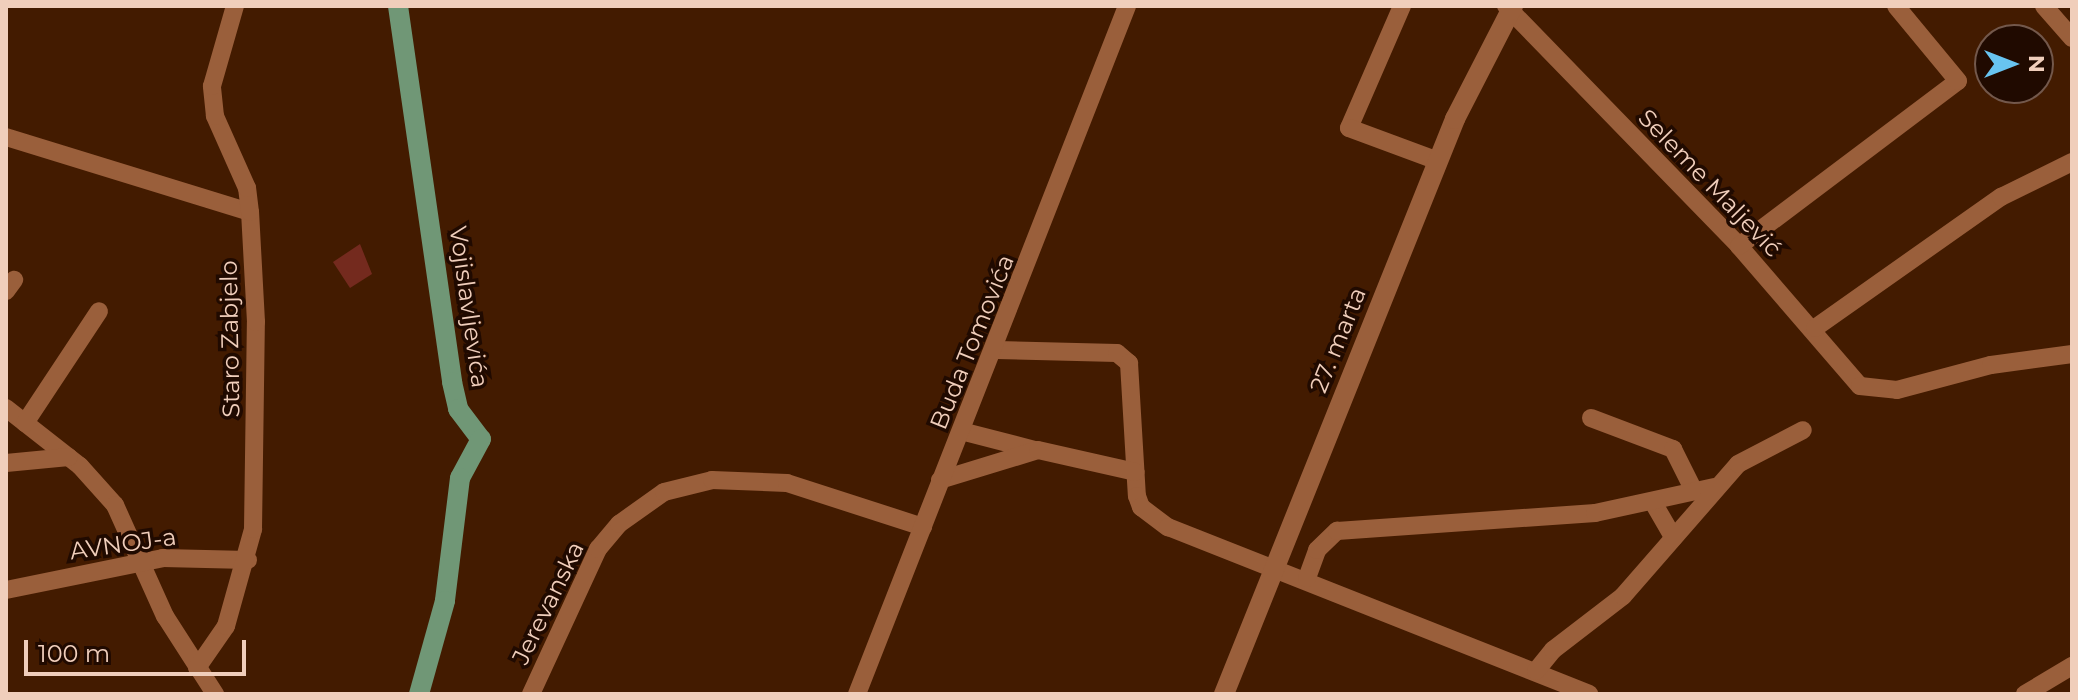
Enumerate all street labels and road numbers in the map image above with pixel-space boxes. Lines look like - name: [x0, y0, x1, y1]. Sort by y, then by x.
- street label: Seleme Maljević: [1632, 103, 1788, 263]
- street label: Vojislavljevića: [443, 224, 495, 390]
- street label: Buda Tomovića: [924, 251, 1020, 433]
- street label: Staro Zabjelo: [214, 260, 246, 418]
- street label: 27. marta: [1304, 283, 1372, 397]
- street label: AVNOJ-a: [68, 522, 178, 566]
- street label: Jerevanska: [506, 537, 590, 669]

